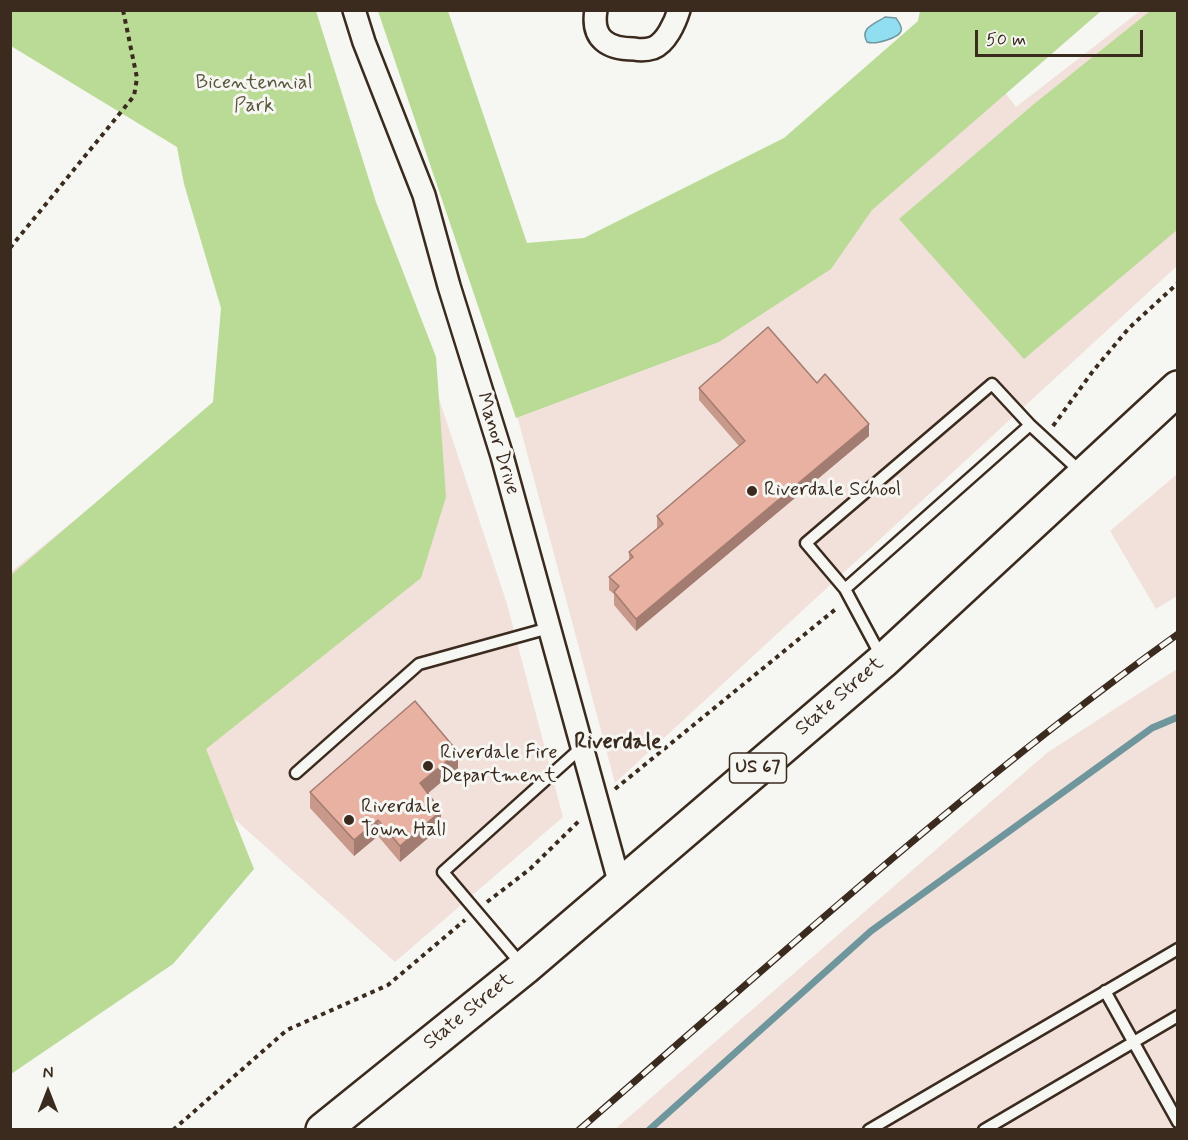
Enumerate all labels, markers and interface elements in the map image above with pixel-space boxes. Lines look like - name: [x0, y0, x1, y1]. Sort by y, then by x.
- scale bar: [978, 18, 1146, 56]
- text: 50 m: [986, 28, 1026, 52]
- park label: Bicentennial Park: [196, 72, 312, 119]
- street label: Manor Drive: [470, 390, 524, 498]
- place label: Riverdale School: [764, 479, 901, 503]
- marker: Riverdale School: [745, 484, 759, 498]
- street label: State Street: [791, 652, 889, 742]
- district label: Riverdale: [574, 730, 662, 756]
- place label: Riverdale Fire Department: [440, 742, 557, 789]
- road number: US 67: [730, 753, 786, 783]
- marker: Riverdale Fire Department: [421, 759, 435, 773]
- place label: Riverdale Town Hall: [361, 796, 445, 843]
- marker: Riverdale Town Hall: [342, 813, 356, 827]
- street label: State Street: [419, 968, 519, 1056]
- north arrow: [18, 1062, 78, 1122]
- text: N: [43, 1063, 53, 1084]

